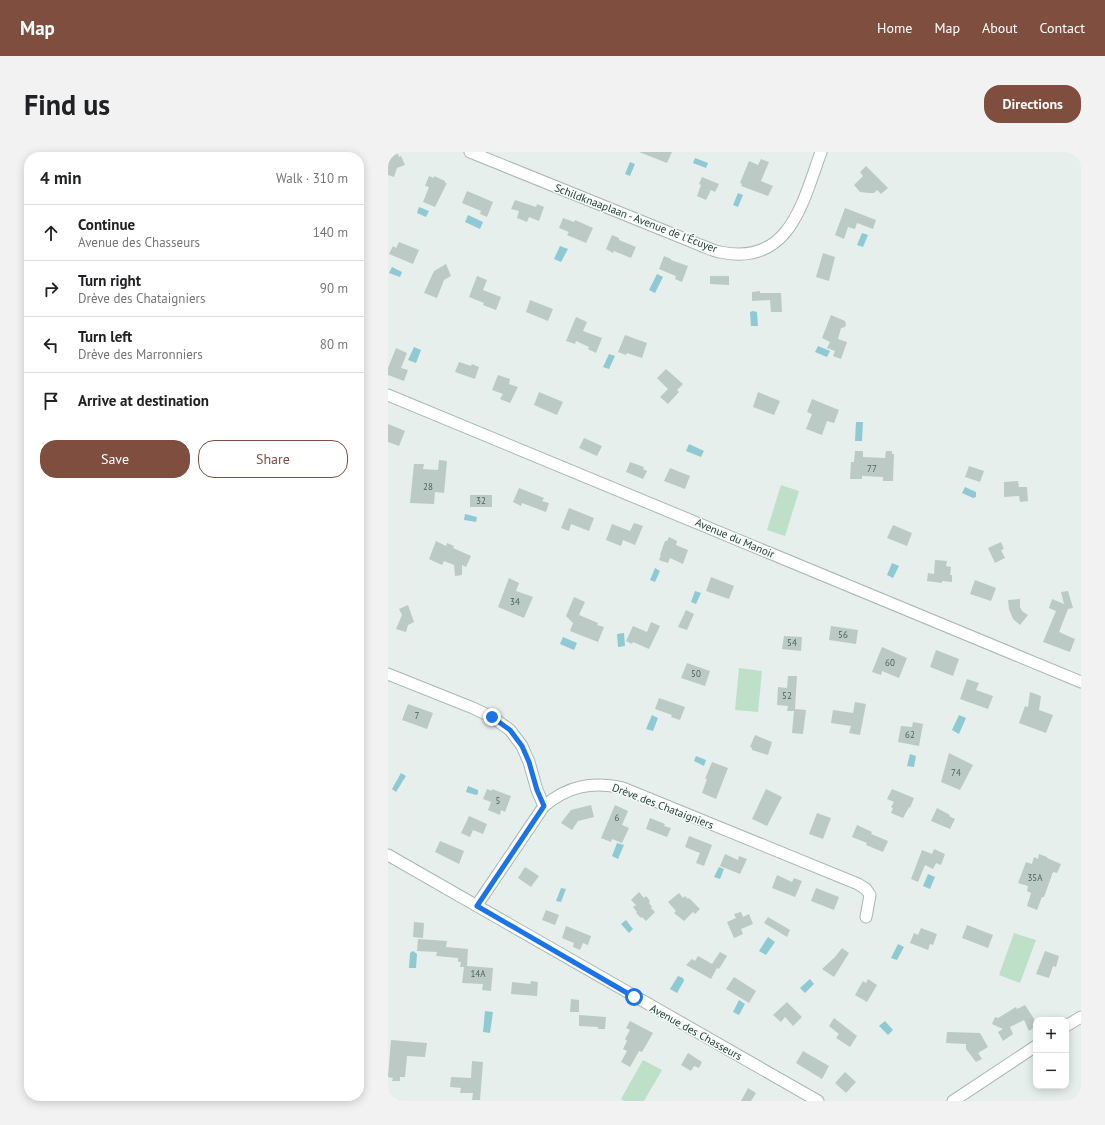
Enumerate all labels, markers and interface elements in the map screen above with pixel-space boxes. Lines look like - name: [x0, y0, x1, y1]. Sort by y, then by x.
- text: Map: [20, 16, 55, 40]
- text: Home: [877, 19, 912, 37]
- text: Map: [934, 19, 960, 37]
- text: About: [982, 19, 1018, 37]
- text: Contact: [1040, 19, 1085, 37]
- button: Directions: [984, 85, 1081, 123]
- text: Find us: [24, 86, 110, 123]
- text: 4 min: [40, 167, 81, 189]
- text: Walk · 310 m: [276, 170, 348, 187]
- street label: Schildknaaplaan - Avenue de l'Écuyer: [553, 180, 720, 256]
- text: Continue: [78, 215, 135, 234]
- icon: ahead: [40, 222, 62, 244]
- text: 140 m: [313, 224, 348, 241]
- text: Avenue des Chasseurs: [78, 234, 200, 251]
- text: Turn right: [78, 271, 141, 290]
- icon: right: [40, 278, 62, 300]
- text: 90 m: [320, 280, 348, 297]
- text: Drève des Chataigniers: [78, 290, 205, 307]
- text: Turn left: [78, 327, 132, 346]
- icon: left: [40, 334, 62, 356]
- text: 80 m: [320, 336, 348, 353]
- text: Drève des Marronniers: [78, 346, 203, 363]
- icon: arrive: [40, 390, 62, 412]
- text: Arrive at destination: [78, 391, 209, 410]
- button: Save: [40, 440, 190, 478]
- button: Share: [198, 440, 348, 478]
- house number: 77: [867, 463, 877, 474]
- house number: 28: [423, 481, 433, 492]
- house number: 32: [476, 495, 486, 506]
- street label: Avenue du Manoir: [693, 515, 777, 561]
- house number: 34: [510, 596, 520, 607]
- house number: 56: [838, 629, 848, 640]
- house number: 54: [787, 637, 797, 648]
- house number: 60: [885, 657, 895, 668]
- house number: 50: [691, 668, 701, 679]
- house number: 52: [782, 690, 792, 701]
- route end: [483, 708, 501, 726]
- house number: 7: [415, 710, 420, 721]
- house number: 62: [905, 729, 915, 740]
- house number: 74: [951, 767, 961, 778]
- street label: Drève des Chataigniers: [610, 780, 716, 832]
- house number: 5: [496, 795, 501, 806]
- house number: 6: [615, 812, 620, 823]
- house number: 35A: [1027, 872, 1043, 883]
- house number: 14A: [470, 968, 486, 979]
- route start: [625, 988, 643, 1006]
- street label: Avenue des Chasseurs: [647, 1001, 745, 1063]
- map controls: [1033, 1017, 1069, 1089]
- button: +: [1033, 1017, 1069, 1053]
- button: −: [1033, 1053, 1069, 1089]

